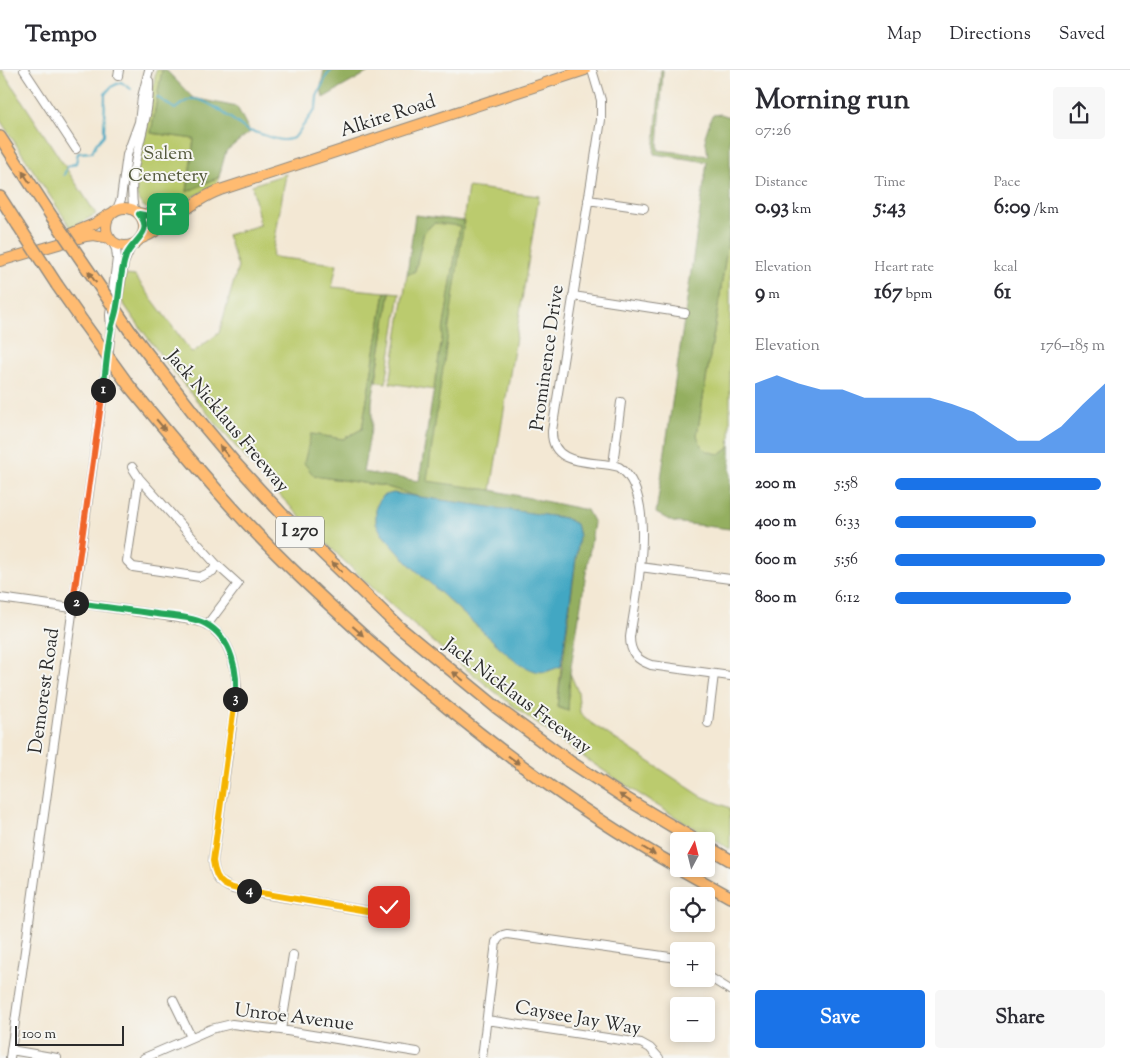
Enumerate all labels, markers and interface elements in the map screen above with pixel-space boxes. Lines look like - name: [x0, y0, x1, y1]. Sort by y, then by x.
- text: Tempo: [25, 18, 97, 52]
- text: Map: [887, 22, 922, 48]
- text: Directions: [950, 22, 1031, 48]
- text: Saved: [1059, 22, 1105, 48]
- text: Morning run: [755, 81, 910, 121]
- button: share: [1053, 87, 1105, 139]
- street label: Alkire Road: [337, 89, 440, 145]
- text: 07:26: [755, 120, 791, 143]
- park label: Salem Cemetery: [128, 141, 208, 190]
- one-way arrow: [21, 171, 31, 184]
- text: Distance: [755, 173, 808, 193]
- text: Time: [874, 173, 905, 193]
- text: Pace: [994, 173, 1020, 193]
- pin: [147, 193, 189, 235]
- text: 0.93: [755, 193, 789, 223]
- text: 5:43: [874, 193, 906, 223]
- text: 6:09: [994, 193, 1030, 223]
- icon: arrive: [154, 200, 182, 228]
- text: km: [789, 200, 811, 220]
- text: /km: [1030, 200, 1059, 220]
- text: Elevation: [755, 258, 812, 278]
- text: Heart rate: [874, 258, 934, 278]
- text: kcal: [994, 258, 1018, 278]
- one-way arrow: [87, 271, 97, 284]
- text: 9: [755, 278, 765, 308]
- text: 167: [874, 278, 902, 308]
- text: 61: [994, 278, 1011, 308]
- street label: Prominence Drive: [524, 283, 572, 433]
- text: m: [765, 285, 780, 305]
- text: bpm: [902, 285, 932, 305]
- text: Elevation: [755, 335, 820, 358]
- text: 176–185 m: [1040, 335, 1105, 358]
- street label: Jack Nicklaus Freeway: [158, 344, 295, 500]
- pin: 1: [90, 378, 116, 402]
- text: 1: [101, 380, 106, 400]
- one-way arrow: [156, 418, 167, 431]
- one-way arrow: [219, 444, 230, 457]
- text: 200 m: [755, 473, 796, 496]
- text: 5:58: [835, 473, 858, 496]
- text: 400 m: [755, 511, 797, 534]
- text: 6:33: [835, 511, 860, 534]
- road number: I 270: [276, 517, 324, 548]
- text: 600 m: [755, 549, 797, 572]
- text: 5:56: [835, 549, 858, 572]
- one-way arrow: [331, 561, 343, 573]
- text: 800 m: [755, 587, 797, 610]
- text: 6:12: [835, 587, 860, 610]
- pin: 2: [64, 590, 88, 616]
- text: 2: [73, 593, 80, 613]
- one-way arrow: [351, 625, 363, 637]
- street label: Demorest Road: [23, 626, 67, 756]
- street label: Jack Nicklaus Freeway: [436, 632, 597, 762]
- one-way arrow: [452, 670, 465, 681]
- pin: 3: [222, 686, 248, 712]
- text: 3: [233, 689, 238, 709]
- one-way arrow: [508, 755, 521, 765]
- one-way arrow: [619, 794, 632, 803]
- north arrow: [670, 832, 715, 878]
- map controls: [670, 832, 715, 1042]
- one-way arrow: [643, 846, 656, 855]
- pin: 4: [236, 878, 262, 904]
- text: 4: [246, 881, 253, 901]
- pin: [368, 886, 410, 928]
- button: locate: [670, 887, 715, 932]
- icon: check: [375, 893, 403, 921]
- button: +: [670, 942, 715, 987]
- button: Save: [755, 990, 925, 1048]
- button: Share: [935, 990, 1105, 1048]
- street label: Caysee Jay Way: [513, 995, 644, 1043]
- street label: Unroe Avenue: [233, 997, 356, 1039]
- button: −: [670, 997, 715, 1042]
- scale bar: [15, 1023, 124, 1046]
- text: 100 m: [22, 1025, 56, 1045]

